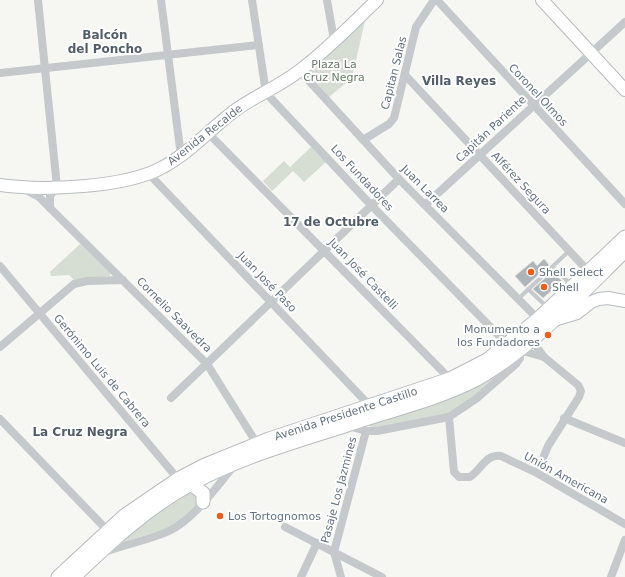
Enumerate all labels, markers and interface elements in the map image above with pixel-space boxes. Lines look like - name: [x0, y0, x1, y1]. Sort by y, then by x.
- district label: Balcón del Poncho: [68, 28, 142, 56]
- street label: Capitan Salas: [379, 35, 409, 111]
- park label: Plaza La Cruz Negra: [303, 58, 365, 84]
- street label: Coronel Olmos: [506, 61, 570, 129]
- district label: Villa Reyes: [422, 74, 496, 88]
- street label: Capitán Pariente: [453, 93, 529, 165]
- street label: Avenida Recalde: [165, 102, 245, 168]
- street label: Los Fundadores: [328, 142, 396, 214]
- street label: Alférez Segura: [489, 149, 553, 217]
- street label: Juan Larrea: [398, 162, 452, 216]
- district label: 17 de Octubre: [283, 215, 379, 229]
- street label: Juan José Castelli: [325, 235, 400, 312]
- street label: Juan José Paso: [234, 248, 299, 315]
- place label: Shell Select: [539, 266, 604, 279]
- marker: Shell Select: [526, 267, 536, 277]
- street label: Cornelio Saavedra: [134, 275, 214, 355]
- place label: Shell: [552, 281, 579, 294]
- marker: Shell: [539, 282, 549, 292]
- street label: Gerónimo Luis de Cabrera: [51, 312, 153, 430]
- place label: Monumento a los Fundadores: [457, 323, 540, 349]
- marker: Monumento a los Fundadores: [543, 330, 553, 340]
- street label: Avenida Presidente Castillo: [273, 385, 419, 443]
- district label: La Cruz Negra: [32, 425, 128, 439]
- street label: Pasaje Los Jazmines: [319, 435, 360, 545]
- street label: Unión Americana: [522, 449, 610, 507]
- place label: Los Tortognomos: [228, 510, 321, 523]
- marker: Los Tortognomos: [215, 511, 225, 521]

